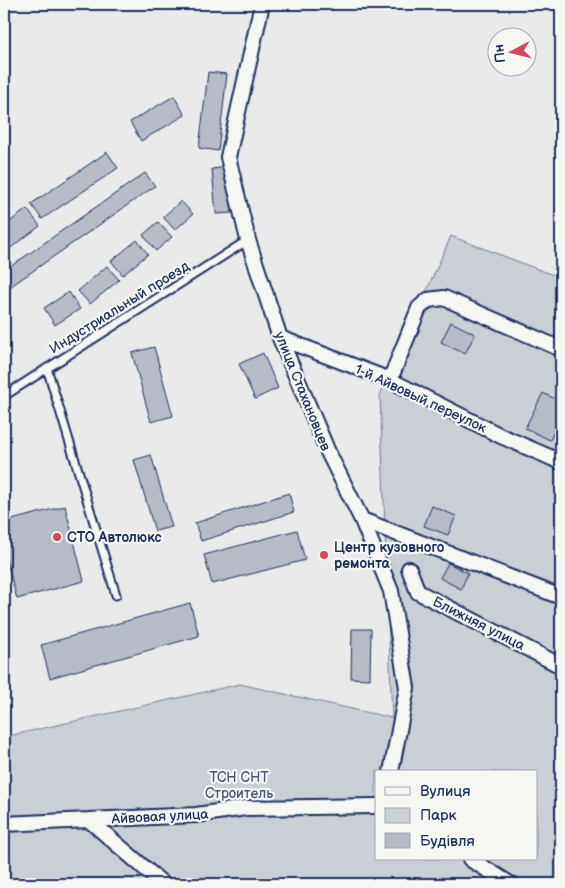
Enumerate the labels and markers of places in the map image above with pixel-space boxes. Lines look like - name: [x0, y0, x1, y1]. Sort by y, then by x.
- place label: СТО Автолюкс: [67, 529, 162, 546]
- marker: СТО Автолюкс: [51, 531, 63, 543]
- place label: Центр кузовного ремонта: [334, 539, 445, 572]
- marker: Центр кузовного ремонта: [318, 549, 330, 561]

